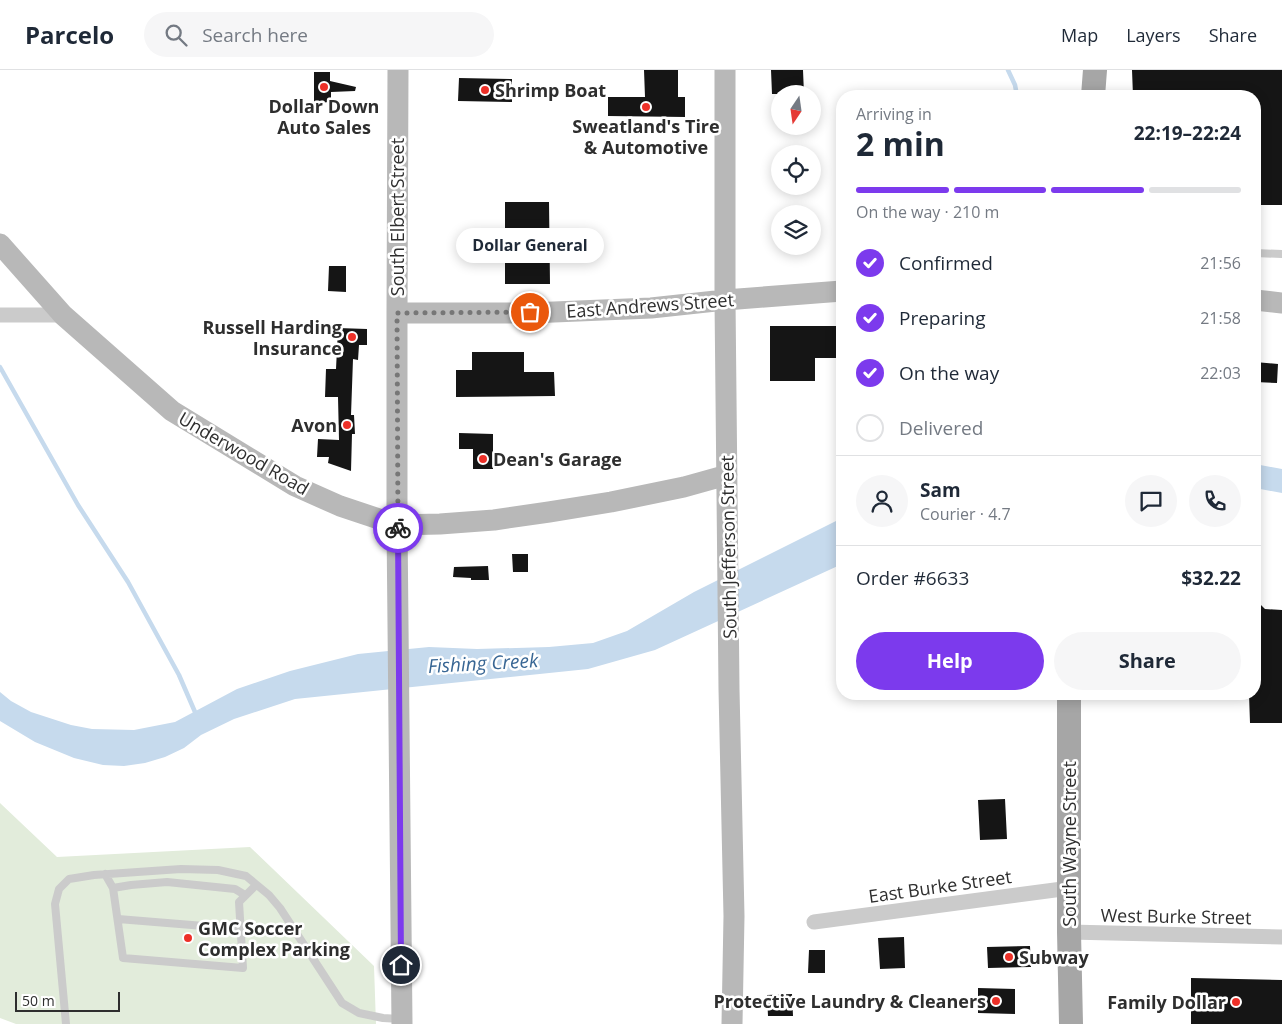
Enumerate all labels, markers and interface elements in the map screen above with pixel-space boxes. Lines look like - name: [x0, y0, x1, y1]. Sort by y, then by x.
- search box: [144, 12, 494, 57]
- text: Parcelo: [25, 18, 114, 51]
- icon: search: [162, 21, 190, 49]
- text: Search here: [202, 22, 308, 48]
- text: Map: [1061, 23, 1098, 47]
- text: Layers: [1126, 23, 1181, 47]
- text: Share: [1209, 23, 1257, 47]
- place label: Shrimp Boat: [495, 78, 606, 102]
- marker: Dollar Down Auto Sales: [318, 81, 330, 93]
- marker: Shrimp Boat: [479, 84, 491, 96]
- north arrow: [771, 85, 821, 135]
- map controls: [771, 85, 821, 255]
- place label: Dollar Down Auto Sales: [269, 94, 379, 139]
- marker: Sweatland's Tire & Automotive: [640, 101, 652, 113]
- text: Arriving in: [856, 103, 932, 125]
- place label: Sweatland's Tire & Automotive: [572, 114, 720, 159]
- text: 22:19–22:24: [1134, 120, 1241, 146]
- text: 2 min: [856, 122, 945, 165]
- street label: South Elbert Street: [385, 138, 409, 296]
- button: locate: [771, 145, 821, 195]
- text: On the way · 210 m: [856, 201, 999, 223]
- button: layers: [771, 205, 821, 255]
- callout: Dollar General: [456, 227, 604, 262]
- text: Dollar General: [472, 234, 588, 256]
- icon: check: [856, 249, 884, 277]
- text: Confirmed: [899, 250, 993, 276]
- text: 21:56: [1200, 252, 1241, 274]
- street label: East Andrews Street: [565, 287, 735, 323]
- pin: [509, 291, 551, 333]
- icon: bag: [516, 298, 544, 326]
- icon: check: [856, 304, 884, 332]
- text: Preparing: [899, 305, 986, 331]
- text: 21:58: [1200, 307, 1241, 329]
- place label: Russell Harding Insurance: [202, 315, 342, 360]
- marker: Russell Harding Insurance: [346, 331, 358, 343]
- icon: check: [856, 359, 884, 387]
- text: On the way: [899, 360, 999, 386]
- text: 22:03: [1200, 362, 1241, 384]
- street label: Underwood Road: [174, 406, 314, 500]
- place label: Avon: [291, 413, 337, 437]
- text: Delivered: [899, 415, 983, 441]
- marker: Avon: [341, 419, 353, 431]
- place label: Dean's Garage: [493, 447, 622, 471]
- marker: Dean's Garage: [477, 453, 489, 465]
- street label: South Jefferson Street: [714, 455, 742, 639]
- button: person: [856, 475, 908, 527]
- button: chat: [1125, 475, 1177, 527]
- button: phone: [1189, 475, 1241, 527]
- text: Sam: [920, 477, 961, 503]
- courier: [373, 503, 423, 553]
- text: Courier · 4.7: [920, 503, 1011, 525]
- icon: bike: [384, 514, 412, 542]
- text: Order #6633: [856, 565, 969, 591]
- text: $32.22: [1181, 565, 1241, 591]
- button: Help: [856, 632, 1044, 690]
- button: Share: [1054, 632, 1241, 690]
- water label: Fishing Creek: [427, 647, 540, 679]
- street label: South Wayne Street: [1057, 761, 1081, 927]
- street label: East Burke Street: [867, 864, 1013, 908]
- street label: West Burke Street: [1100, 903, 1252, 929]
- place label: GMC Soccer Complex Parking: [198, 916, 350, 961]
- marker: GMC Soccer Complex Parking: [182, 932, 194, 944]
- pin: [380, 944, 422, 986]
- place label: Subway: [1019, 945, 1089, 969]
- icon: home: [387, 951, 415, 979]
- marker: Subway: [1003, 951, 1015, 963]
- scale bar: [15, 989, 120, 1012]
- place label: Protective Laundry & Cleaners: [713, 989, 986, 1013]
- place label: Family Dollar: [1107, 990, 1226, 1014]
- text: 50 m: [22, 991, 55, 1010]
- marker: Protective Laundry & Cleaners: [990, 995, 1002, 1007]
- marker: Family Dollar: [1230, 996, 1242, 1008]

